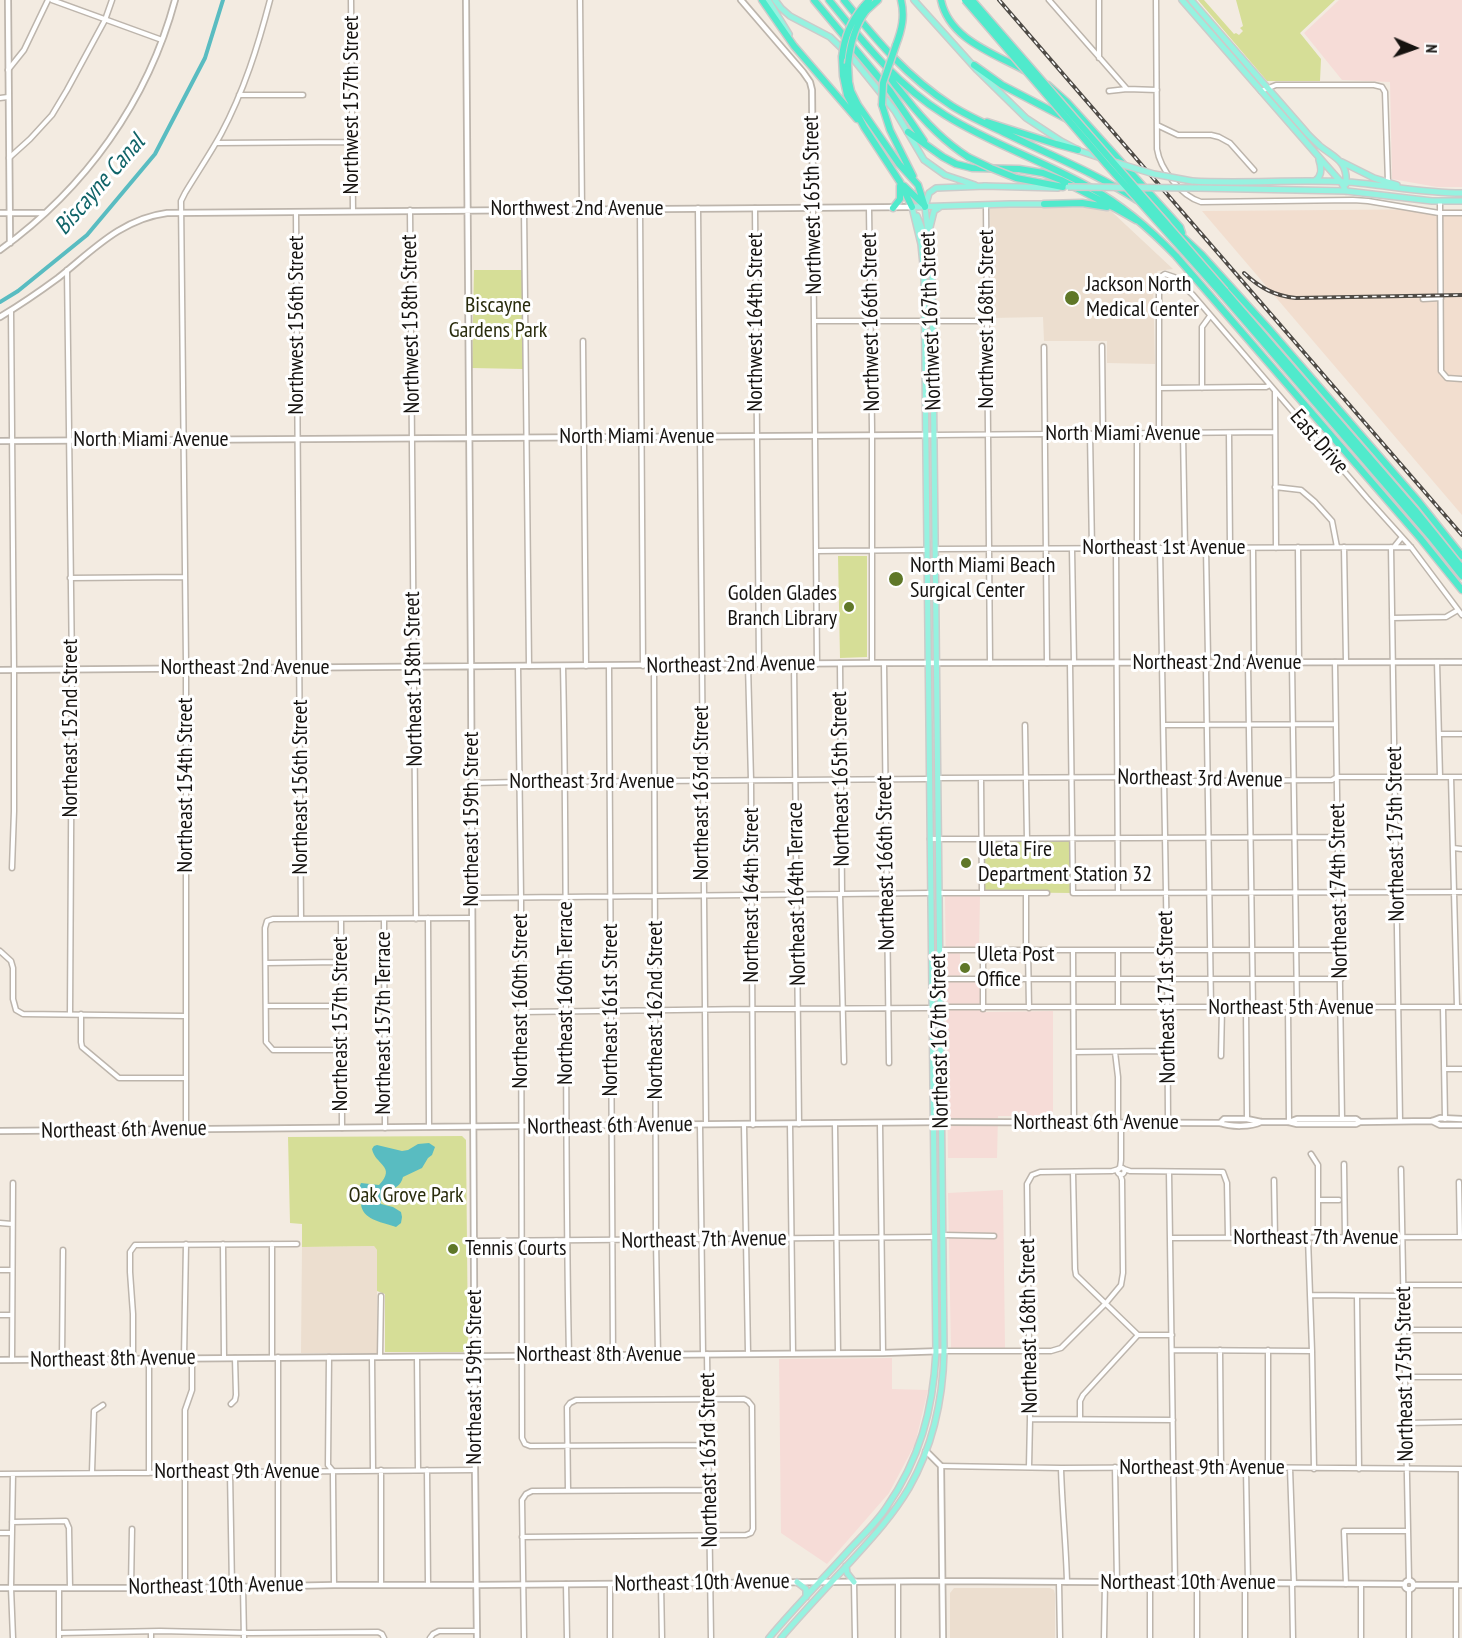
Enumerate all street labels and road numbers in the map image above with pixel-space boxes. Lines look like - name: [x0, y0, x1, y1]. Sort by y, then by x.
- street label: Northwest 157th Street: [339, 15, 365, 195]
- street label: Northwest 165th Street: [798, 115, 828, 295]
- street label: Northwest 2nd Avenue: [490, 196, 664, 222]
- street label: Northwest 168th Street: [974, 229, 1000, 409]
- street label: Northwest 167th Street: [915, 231, 947, 411]
- street label: Northwest 164th Street: [743, 232, 769, 412]
- street label: Northwest 166th Street: [856, 232, 886, 412]
- street label: Northwest 158th Street: [396, 234, 426, 414]
- street label: Northwest 156th Street: [284, 235, 310, 415]
- street label: East Drive: [1284, 405, 1354, 479]
- street label: North Miami Avenue: [1045, 421, 1201, 447]
- street label: North Miami Avenue: [559, 424, 715, 450]
- street label: North Miami Avenue: [73, 427, 229, 453]
- street label: Northeast 1st Avenue: [1082, 535, 1246, 561]
- street label: Northeast 158th Street: [399, 591, 429, 767]
- street label: Northeast 152nd Street: [58, 639, 84, 817]
- street label: Northeast 2nd Avenue: [646, 650, 816, 680]
- street label: Northeast 2nd Avenue: [1132, 650, 1302, 676]
- street label: Northeast 2nd Avenue: [160, 655, 330, 681]
- street label: Northeast 165th Street: [826, 691, 856, 867]
- street label: Northeast 154th Street: [173, 697, 199, 873]
- street label: Northeast 156th Street: [288, 699, 314, 875]
- street label: Northeast 163rd Street: [689, 705, 715, 881]
- street label: Northeast 159th Street: [459, 731, 485, 907]
- street label: Northeast 175th Street: [1381, 746, 1411, 922]
- street label: Northeast 3rd Avenue: [1117, 764, 1283, 794]
- street label: Northeast 3rd Avenue: [509, 769, 675, 795]
- street label: Northeast 166th Street: [871, 775, 901, 951]
- street label: Northeast 164th Terrace: [782, 802, 812, 986]
- street label: Northeast 174th Street: [1324, 803, 1354, 979]
- street label: Northeast 164th Street: [739, 807, 765, 983]
- street label: Northeast 160th Terrace: [553, 901, 579, 1085]
- street label: Northeast 171st Street: [1152, 910, 1182, 1084]
- street label: Northeast 160th Street: [508, 913, 534, 1089]
- street label: Northeast 162nd Street: [643, 921, 669, 1099]
- street label: Northeast 161st Street: [598, 923, 624, 1097]
- street label: Northeast 157th Terrace: [371, 931, 397, 1115]
- street label: Northeast 157th Street: [328, 936, 354, 1112]
- street label: Northeast 167th Street: [925, 953, 955, 1129]
- street label: Northeast 5th Avenue: [1208, 995, 1374, 1021]
- street label: Northeast 6th Avenue: [1013, 1110, 1179, 1136]
- street label: Northeast 6th Avenue: [527, 1111, 693, 1141]
- street label: Northeast 6th Avenue: [41, 1115, 207, 1145]
- street label: Northeast 7th Avenue: [621, 1225, 787, 1255]
- street label: Northeast 7th Avenue: [1233, 1225, 1399, 1251]
- street label: Northeast 168th Street: [1014, 1238, 1044, 1414]
- street label: Northeast 175th Street: [1390, 1286, 1420, 1462]
- street label: Northeast 159th Street: [462, 1289, 488, 1465]
- street label: Northeast 8th Avenue: [516, 1342, 682, 1368]
- street label: Northeast 8th Avenue: [30, 1344, 196, 1374]
- street label: Northeast 163rd Street: [694, 1372, 724, 1548]
- street label: Northeast 9th Avenue: [1119, 1455, 1285, 1481]
- street label: Northeast 9th Avenue: [154, 1459, 320, 1485]
- street label: Northeast 10th Avenue: [614, 1568, 790, 1598]
- street label: Northeast 10th Avenue: [1100, 1570, 1276, 1596]
- street label: Northeast 10th Avenue: [128, 1571, 304, 1601]

